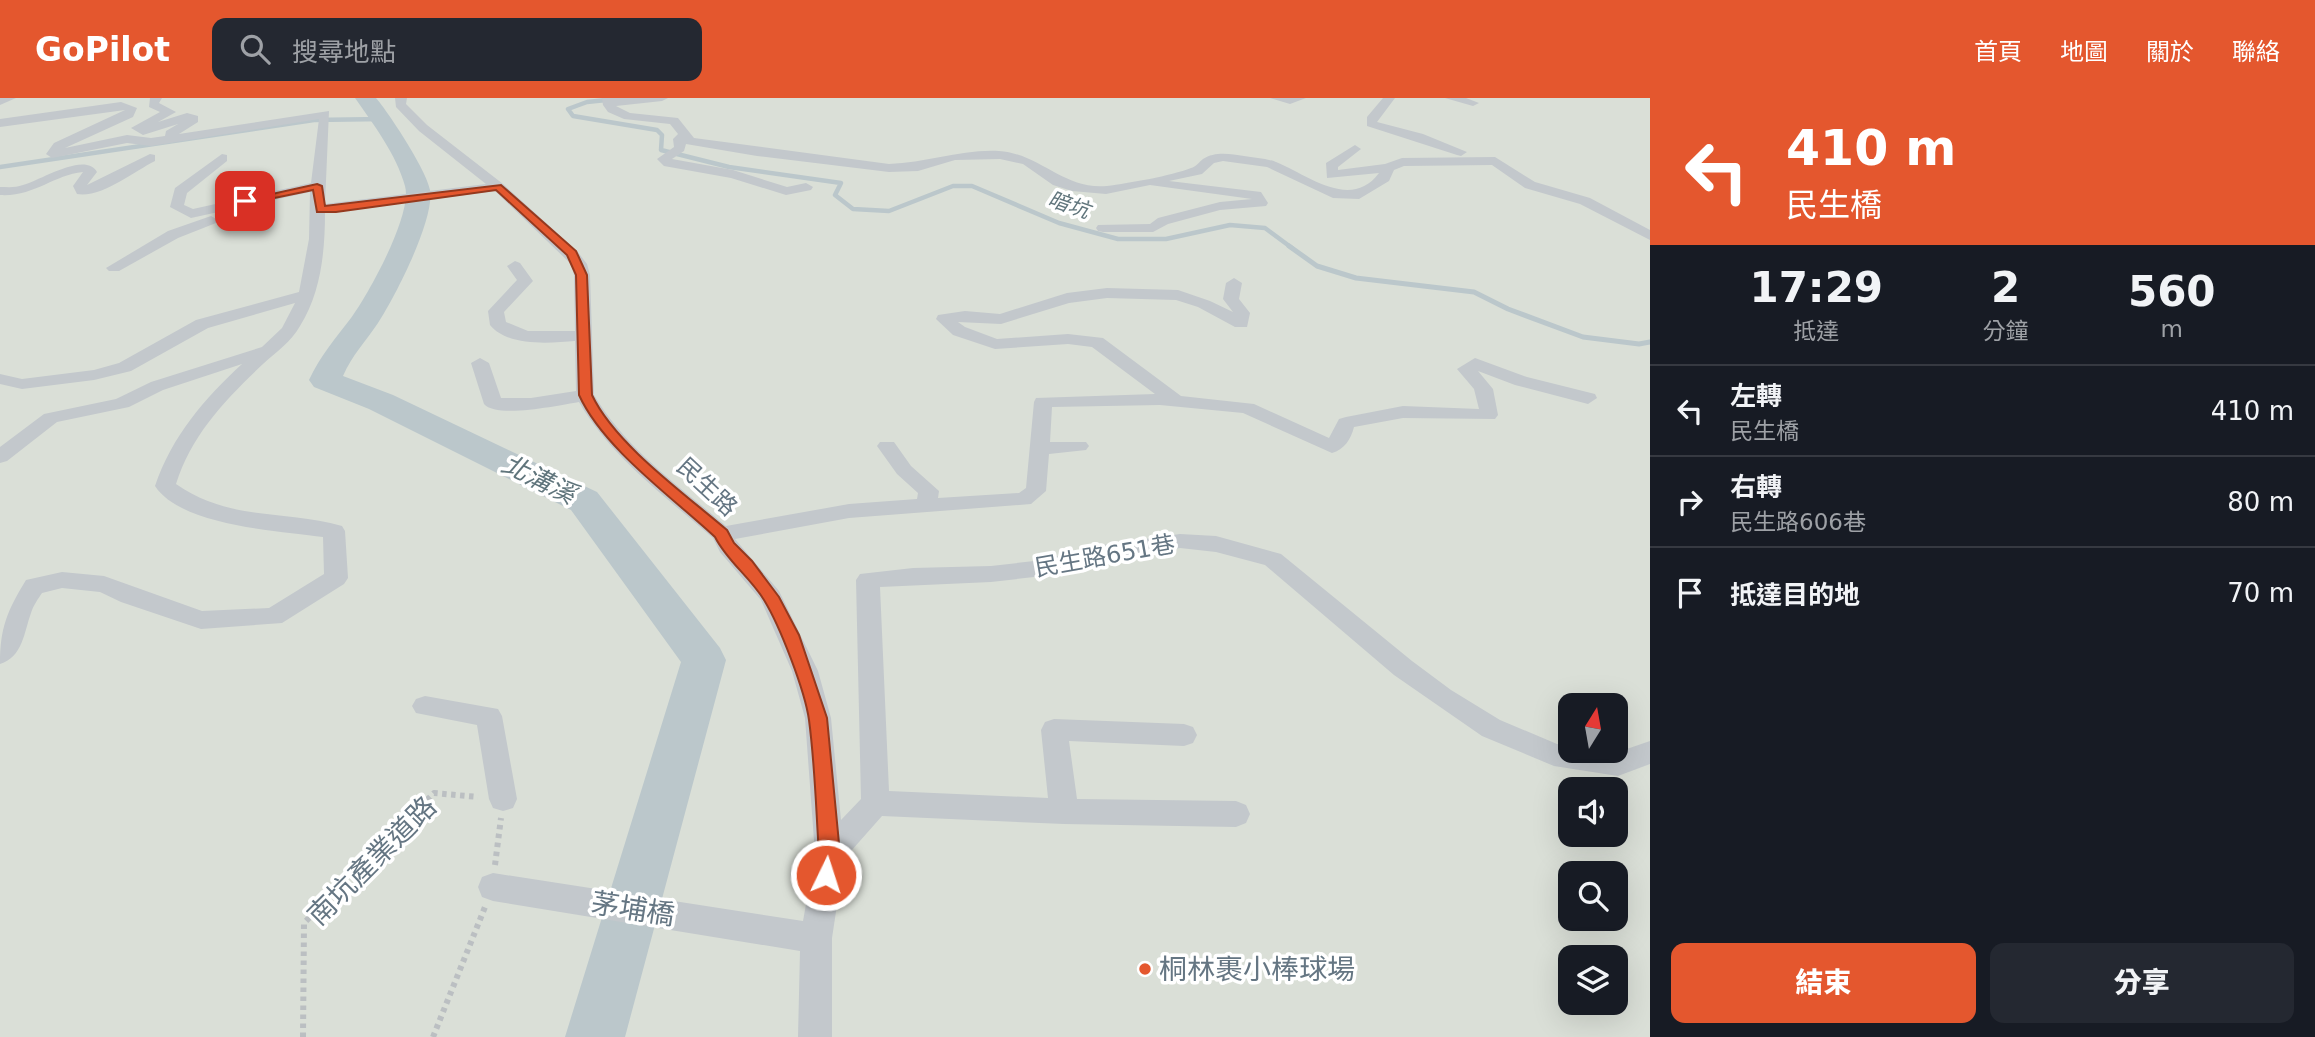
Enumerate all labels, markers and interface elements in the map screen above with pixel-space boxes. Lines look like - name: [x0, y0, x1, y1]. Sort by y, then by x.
- search box: [212, 18, 702, 81]
- text: GoPilot: [35, 30, 170, 69]
- icon: search: [236, 30, 274, 68]
- text: 搜尋地點: [292, 37, 396, 67]
- text: 首頁: [1974, 38, 2022, 66]
- text: 地圖: [2060, 38, 2108, 66]
- text: 關於: [2146, 38, 2194, 66]
- text: 聯絡: [2232, 38, 2280, 66]
- text: 410 m: [1786, 120, 1956, 177]
- icon: left: [1671, 126, 1762, 217]
- pin: [215, 171, 275, 231]
- icon: arrive: [226, 182, 264, 220]
- text: 民生橋: [1786, 186, 1882, 224]
- water label: 暗坑: [1045, 187, 1096, 224]
- text: 17:29: [1749, 263, 1883, 312]
- text: 2: [1991, 263, 2020, 312]
- text: 560: [2128, 267, 2216, 316]
- text: m: [2161, 316, 2183, 342]
- text: 抵達: [1793, 318, 1839, 344]
- text: 分鐘: [1983, 318, 2029, 344]
- text: 左轉: [1730, 381, 1782, 411]
- icon: left: [1671, 392, 1709, 430]
- text: 410 m: [2211, 396, 2294, 426]
- text: 民生橋: [1730, 418, 1799, 444]
- water label: 北溝溪: [497, 448, 584, 511]
- street label: 民生路: [671, 452, 743, 522]
- text: 右轉: [1730, 472, 1782, 502]
- icon: right: [1671, 483, 1709, 521]
- text: 80 m: [2227, 487, 2294, 517]
- text: 民生路606巷: [1730, 509, 1866, 535]
- street label: 民生路651巷: [1033, 530, 1177, 582]
- icon: arrive: [1671, 574, 1709, 612]
- text: 70 m: [2227, 578, 2294, 608]
- text: 抵達目的地: [1730, 580, 1860, 610]
- north arrow: [1558, 693, 1628, 763]
- map controls: [1558, 693, 1628, 1015]
- button: sound: [1558, 777, 1628, 847]
- street label: 南坑產業道路: [301, 790, 443, 932]
- position arrow: [789, 838, 863, 912]
- button: search: [1558, 861, 1628, 931]
- street label: 茅埔橋: [589, 886, 677, 932]
- button: 結束: [1671, 943, 1976, 1023]
- button: 分享: [1990, 943, 2294, 1023]
- button: layers: [1558, 945, 1628, 1015]
- place label: 桐林裹小棒球場: [1159, 953, 1355, 986]
- marker: 桐林裹小棒球場: [1137, 961, 1153, 977]

